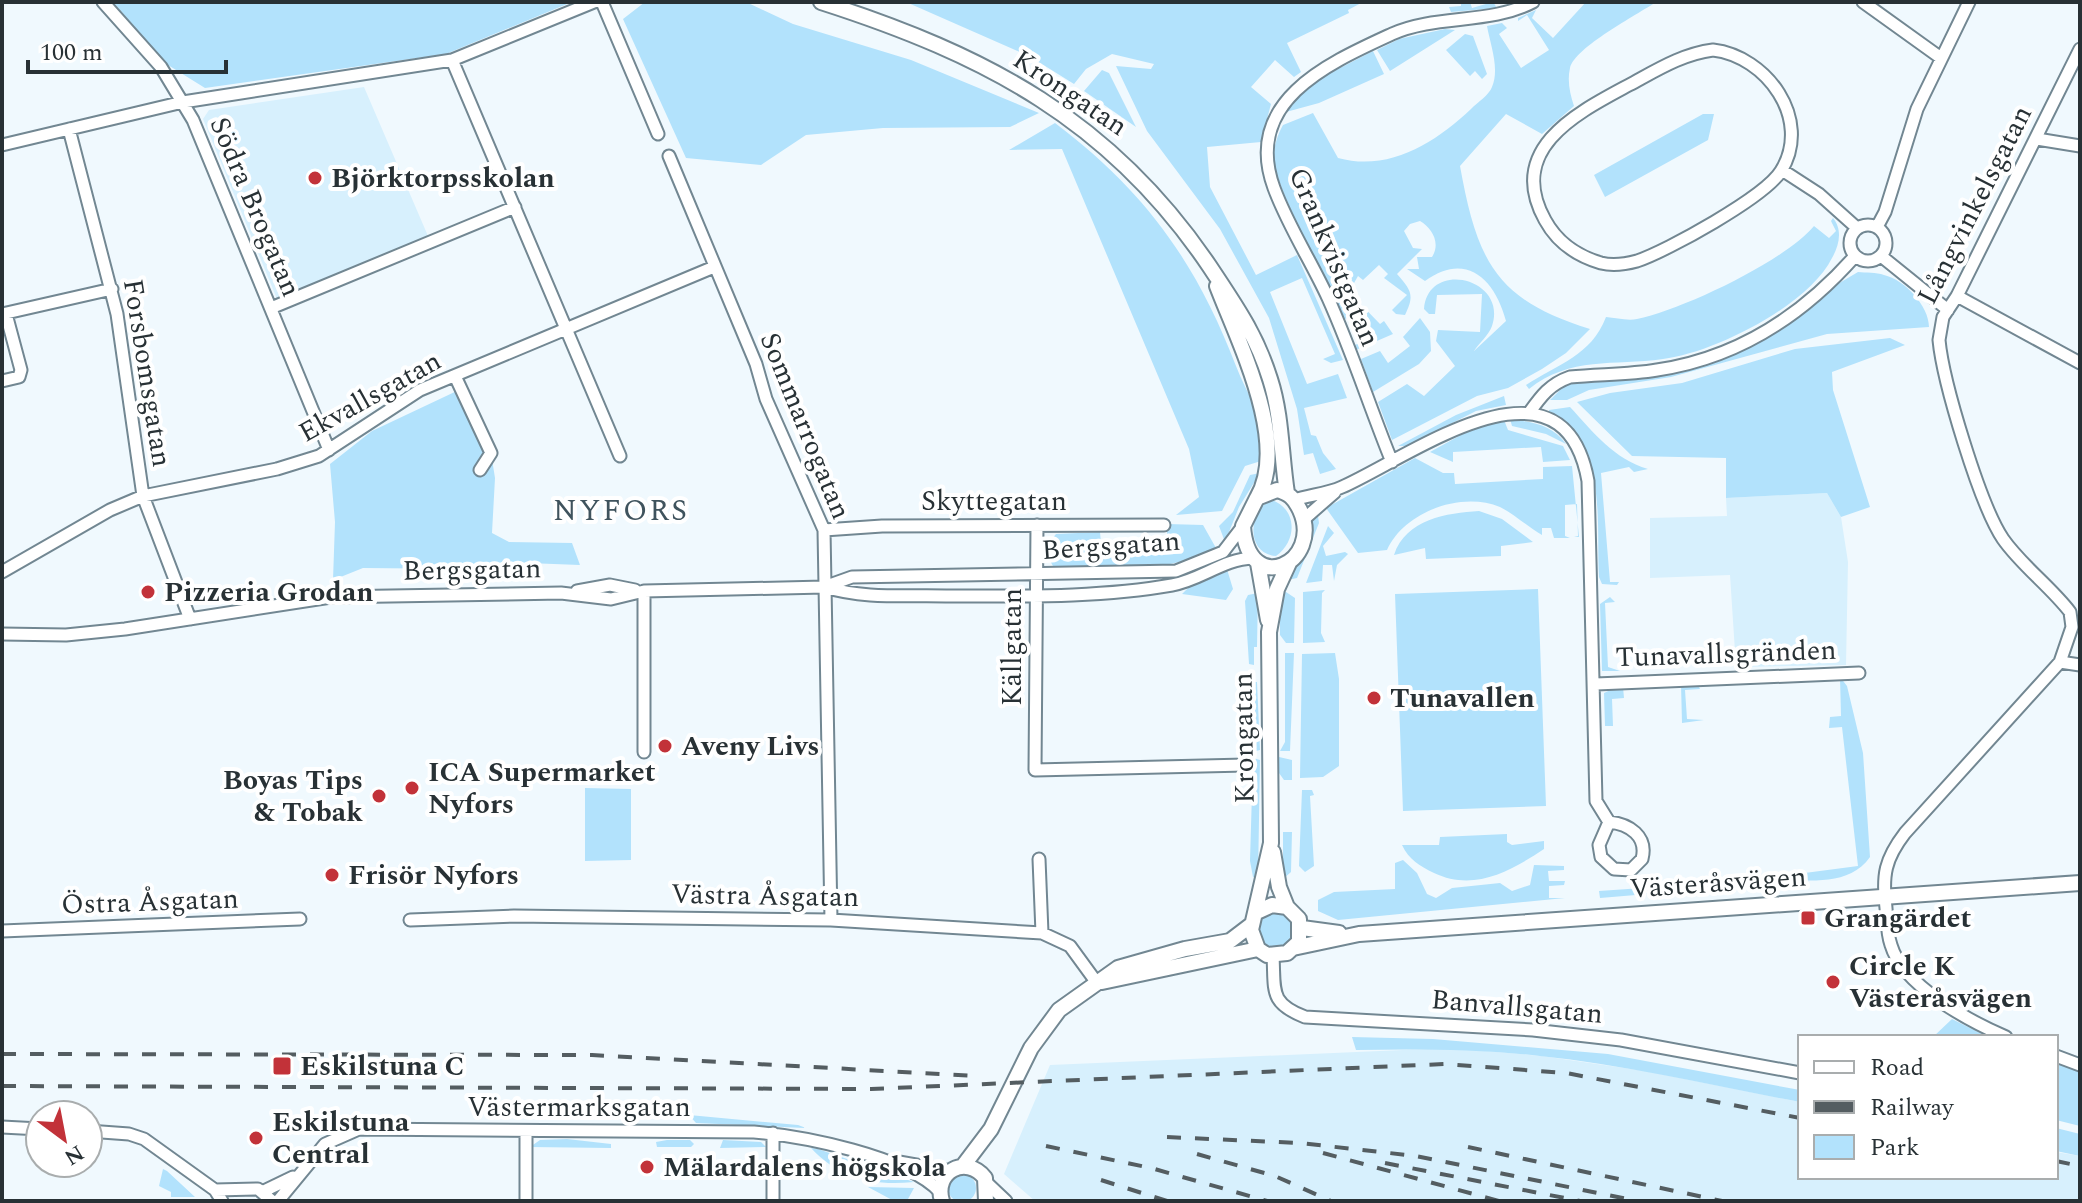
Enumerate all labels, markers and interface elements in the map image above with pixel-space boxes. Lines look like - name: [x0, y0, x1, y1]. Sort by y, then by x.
- scale bar: [28, 24, 226, 74]
- text: 100 m: [40, 35, 103, 71]
- street label: Krongatan: [1004, 39, 1136, 147]
- street label: Långvinkelsgatan: [1906, 98, 2044, 312]
- street label: Södra Brogatan: [198, 110, 312, 304]
- place label: Björktorpsskolan: [331, 157, 555, 200]
- street label: Grankvistgatan: [1277, 161, 1391, 353]
- marker: Björktorpsskolan: [306, 169, 324, 187]
- street label: Forsbomsgatan: [111, 276, 183, 470]
- street label: Sommarrogatan: [748, 326, 862, 526]
- street label: Ekvallsgatan: [291, 340, 449, 454]
- street label: Skyttegatan: [921, 480, 1067, 523]
- district label: NYFORS: [553, 488, 689, 534]
- street label: Bergsgatan: [1040, 520, 1182, 572]
- street label: Bergsgatan: [402, 547, 542, 593]
- place label: Pizzeria Grodan: [164, 571, 374, 614]
- marker: Pizzeria Grodan: [139, 583, 157, 601]
- street label: Källgatan: [991, 588, 1034, 706]
- street label: Tunavallsgränden: [1615, 629, 1837, 679]
- street label: Krongatan: [1221, 672, 1267, 804]
- place label: Tunavallen: [1390, 677, 1535, 720]
- marker: Tunavallen: [1365, 689, 1383, 707]
- place label: Aveny Livs: [681, 725, 820, 768]
- marker: Aveny Livs: [656, 737, 674, 755]
- place label: ICA Supermarket Nyfors: [428, 751, 656, 826]
- place label: Boyas Tips & Tobak: [223, 759, 363, 834]
- marker: ICA Supermarket Nyfors: [403, 779, 421, 797]
- marker: Boyas Tips & Tobak: [370, 787, 388, 805]
- place label: Frisör Nyfors: [348, 854, 519, 897]
- street label: Västeråsvägen: [1628, 855, 1808, 911]
- marker: Frisör Nyfors: [323, 866, 341, 884]
- street label: Västra Åsgatan: [671, 873, 859, 919]
- street label: Östra Åsgatan: [60, 877, 240, 927]
- place label: Grangärdet: [1824, 897, 1971, 940]
- marker: Grangärdet: [1799, 909, 1817, 927]
- place label: Circle K Västeråsvägen: [1849, 945, 2032, 1020]
- marker: Circle K Västeråsvägen: [1824, 973, 1842, 991]
- street label: Banvallsgatan: [1429, 978, 1605, 1036]
- legend: [1798, 1035, 2058, 1179]
- place label: Eskilstuna C: [300, 1045, 464, 1088]
- text: Road: [1870, 1050, 1924, 1086]
- marker: Eskilstuna C: [271, 1055, 293, 1077]
- street label: Västermarksgatan: [467, 1086, 691, 1129]
- text: Railway: [1870, 1090, 1955, 1126]
- north arrow: [24, 1099, 104, 1179]
- place label: Eskilstuna Central: [272, 1101, 410, 1176]
- marker: Eskilstuna Central: [247, 1129, 265, 1147]
- text: Park: [1870, 1130, 1920, 1166]
- text: N: [57, 1136, 90, 1173]
- place label: Mälardalens högskola: [663, 1146, 947, 1189]
- marker: Mälardalens högskola: [638, 1158, 656, 1176]

